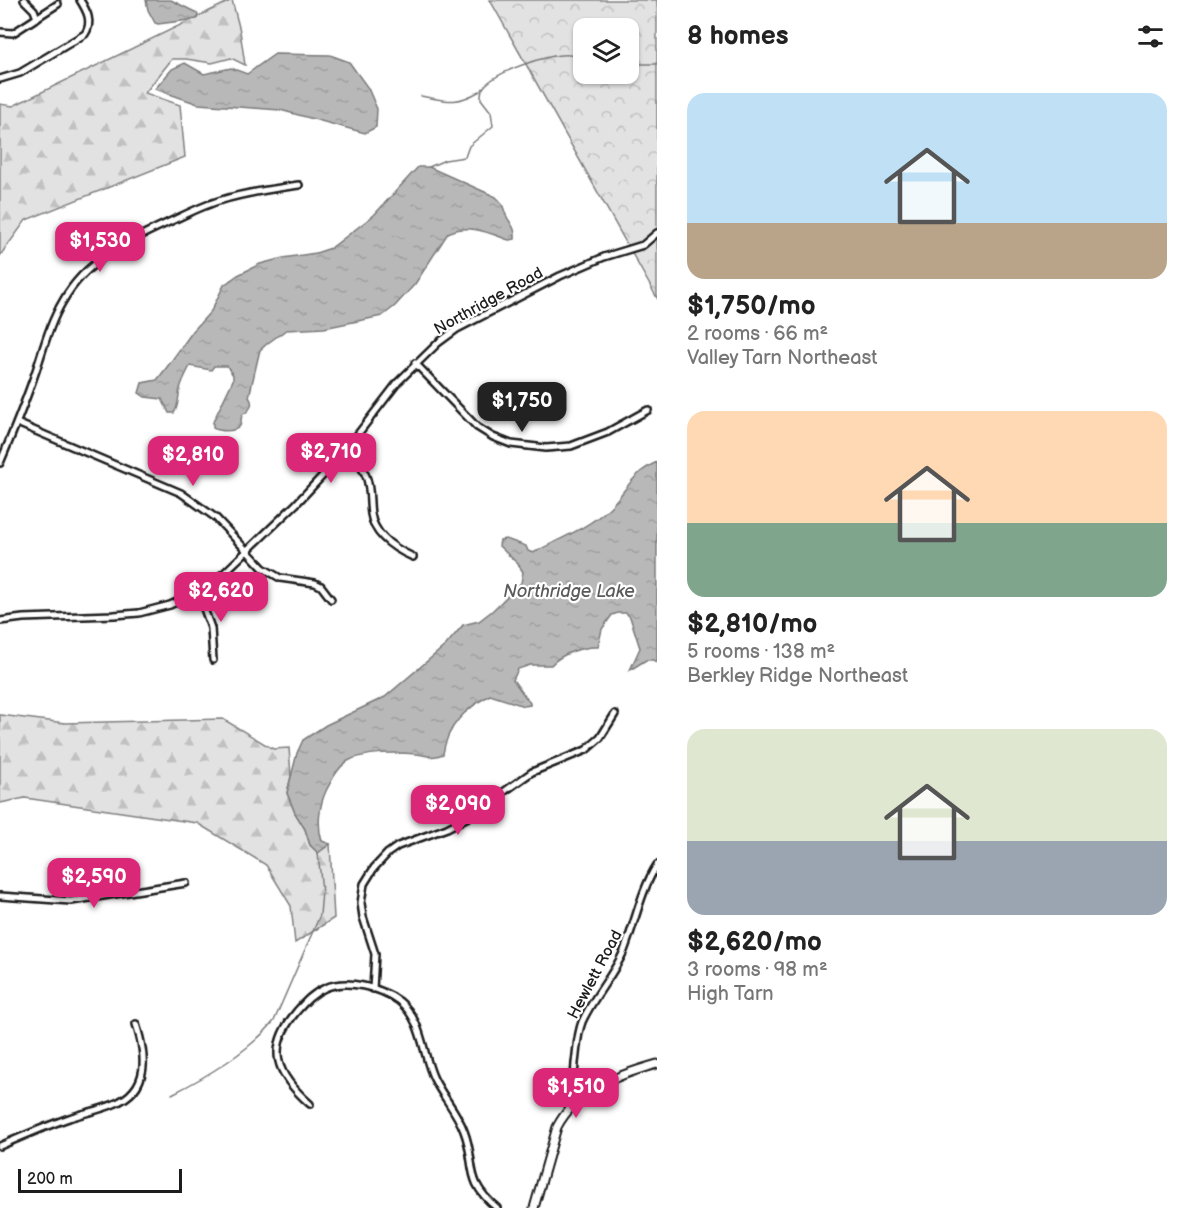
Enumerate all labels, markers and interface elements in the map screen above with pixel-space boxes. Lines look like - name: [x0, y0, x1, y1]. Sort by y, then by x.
- map controls: [573, 18, 639, 84]
- button: layers: [573, 18, 639, 84]
- icon: filters: [1134, 20, 1167, 53]
- text: 8 homes: [687, 21, 789, 52]
- icon: home: [873, 132, 981, 240]
- pin: $1,530: [51, 222, 149, 273]
- text: $1,530: [69, 229, 131, 253]
- street label: Northridge Road: [431, 264, 546, 339]
- text: $1,750/mo: [687, 291, 816, 322]
- text: 2 rooms · 66 m²: [687, 322, 828, 346]
- text: Valley Tarn Northeast: [687, 346, 878, 370]
- pin: $1,750: [473, 382, 571, 433]
- text: $1,750: [491, 389, 553, 413]
- pin: $2,710: [282, 433, 380, 484]
- pin: $2,810: [144, 436, 242, 487]
- text: $2,710: [300, 440, 362, 464]
- text: $2,810: [162, 443, 224, 467]
- icon: home: [873, 450, 981, 558]
- pin: $2,620: [172, 572, 270, 623]
- text: $2,620: [188, 579, 254, 603]
- water label: Northridge Lake: [503, 581, 635, 602]
- text: $2,810/mo: [687, 609, 817, 640]
- text: 5 rooms · 138 m²: [687, 640, 835, 664]
- text: Berkley Ridge Northeast: [687, 664, 908, 688]
- icon: home: [873, 768, 981, 876]
- pin: $2,090: [409, 785, 507, 836]
- text: $2,090: [425, 792, 491, 816]
- pin: $2,590: [45, 858, 143, 909]
- text: $2,590: [61, 865, 127, 889]
- street label: Hewlett Road: [564, 927, 627, 1022]
- text: $2,620/mo: [687, 927, 822, 958]
- text: 3 rooms · 98 m²: [687, 958, 828, 982]
- text: High Tarn: [687, 982, 773, 1006]
- pin: $1,510: [527, 1068, 625, 1119]
- text: $1,510: [547, 1075, 605, 1099]
- scale bar: [18, 1166, 182, 1194]
- text: 200 m: [27, 1170, 73, 1189]

